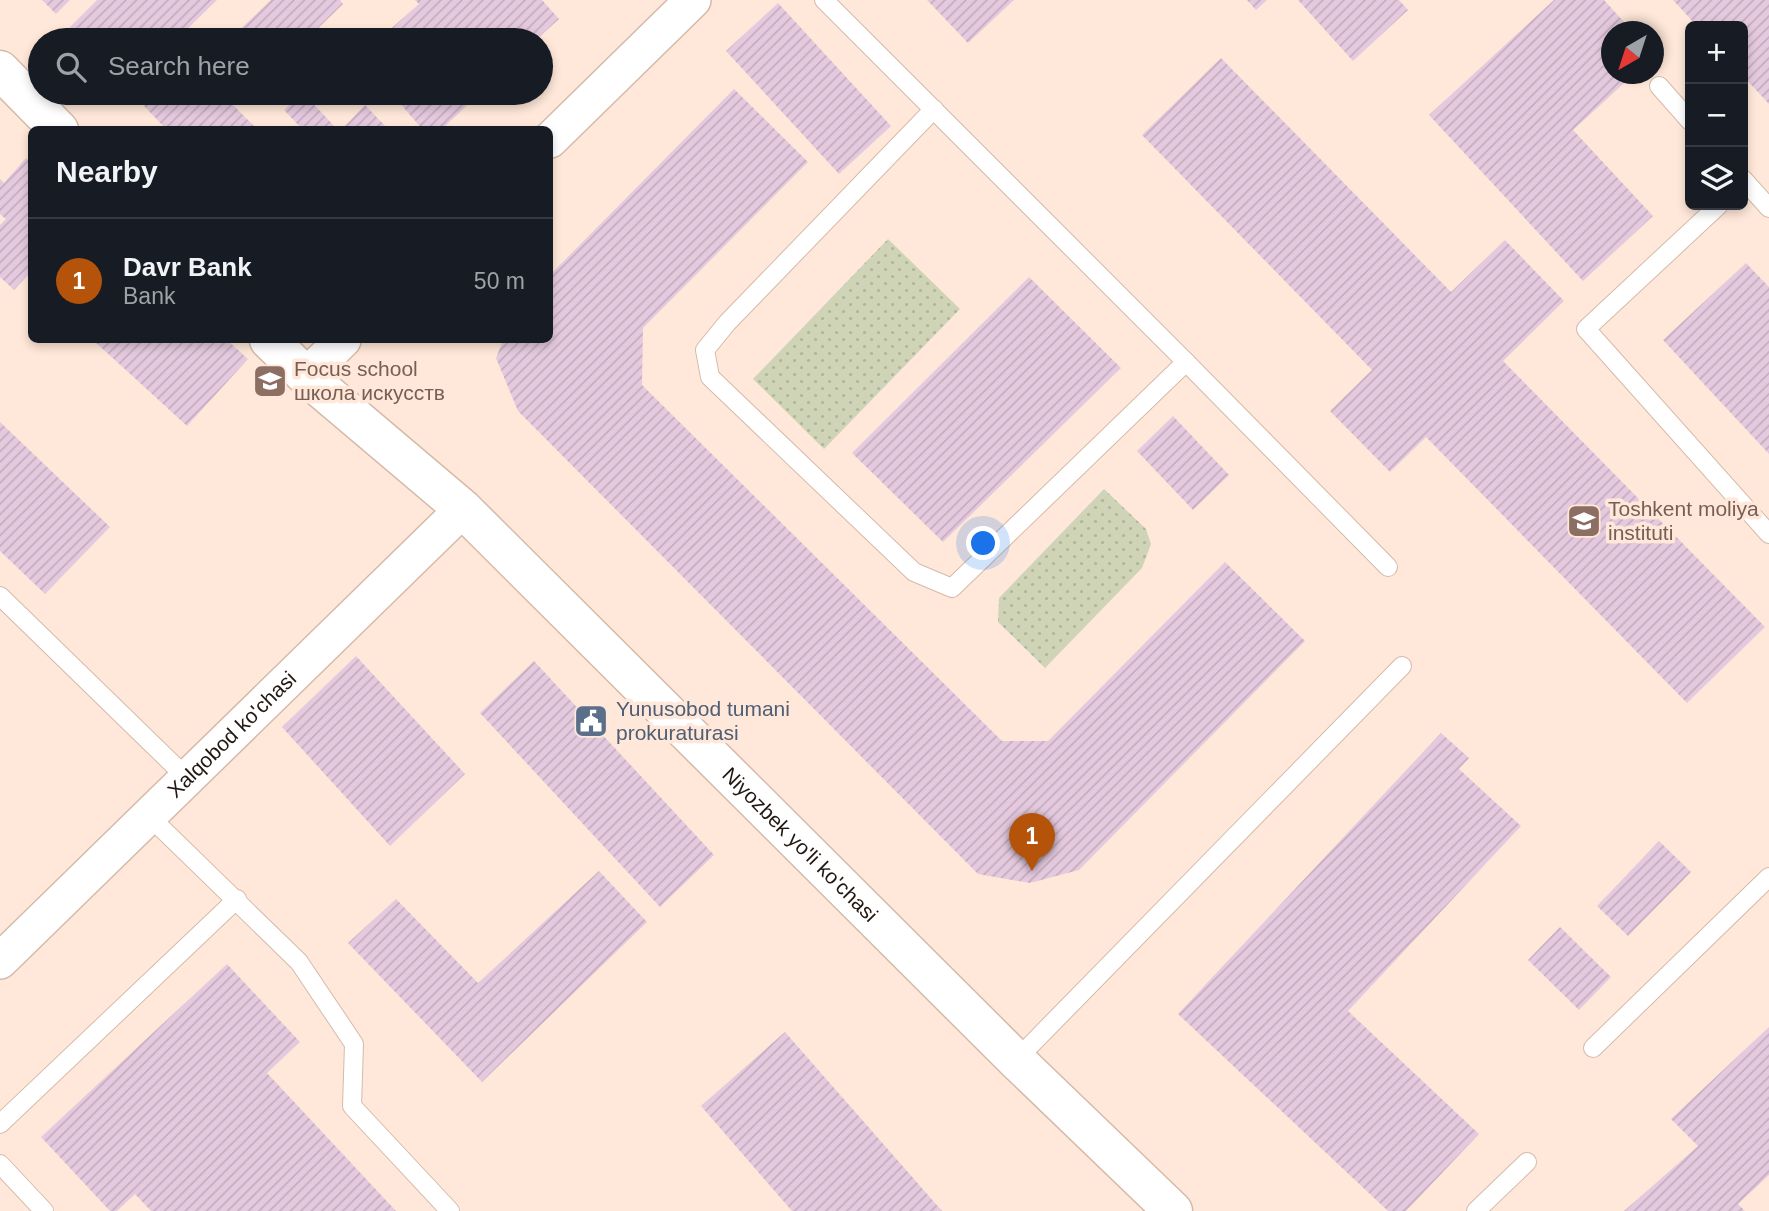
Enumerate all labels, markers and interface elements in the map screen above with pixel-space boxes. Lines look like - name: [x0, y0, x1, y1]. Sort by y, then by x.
- north arrow: [1601, 21, 1664, 84]
- map controls: [1685, 21, 1748, 210]
- button: +: [1685, 21, 1748, 84]
- search box: [28, 28, 553, 105]
- icon: search: [52, 48, 90, 86]
- text: Search here: [108, 51, 250, 81]
- button: −: [1685, 84, 1748, 147]
- button: layers: [1685, 147, 1748, 210]
- text: Nearby: [56, 155, 158, 188]
- text: Davr Bank: [123, 252, 252, 282]
- text: 1: [73, 268, 85, 294]
- text: 50 m: [474, 268, 525, 294]
- text: Bank: [123, 283, 175, 309]
- place label: Focus school школа искусств: [294, 357, 445, 404]
- school or university icon: Focus school школа искусств: [251, 362, 289, 400]
- place label: Toshkent moliya instituti: [1608, 497, 1759, 544]
- school or university icon: Toshkent moliya instituti: [1565, 502, 1603, 540]
- your location: [966, 526, 1000, 560]
- street label: Xalqobod ko'chasi: [163, 667, 300, 802]
- place label: Yunusobod tumani prokuraturasi: [616, 697, 790, 744]
- public building icon: Yunusobod tumani prokuraturasi: [572, 702, 610, 740]
- street label: Niyozbek yo'li ko'chasi: [718, 762, 882, 926]
- pin: 1: [1009, 813, 1055, 871]

